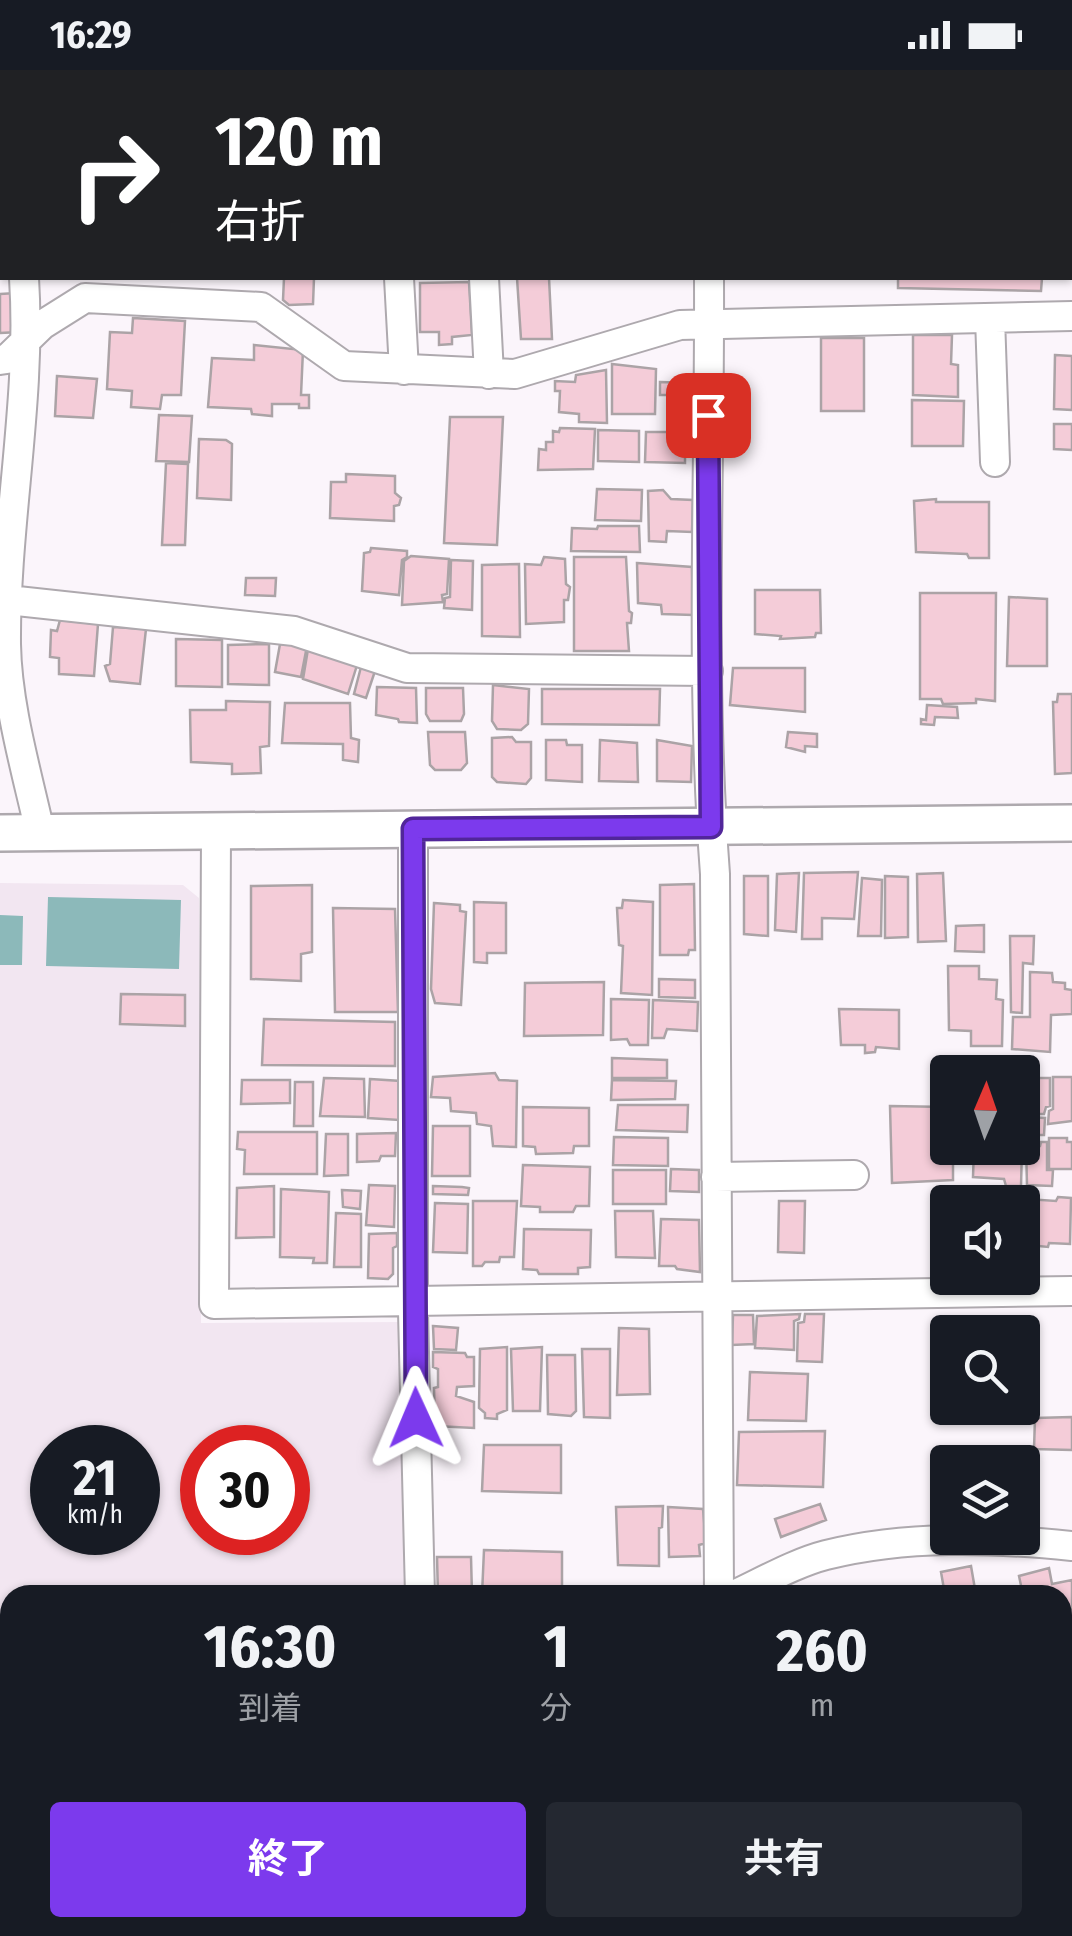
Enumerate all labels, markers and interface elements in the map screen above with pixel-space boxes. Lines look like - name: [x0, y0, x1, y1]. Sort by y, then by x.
- text: 16:29: [50, 12, 132, 58]
- text: 120 m: [215, 100, 383, 184]
- icon: right: [50, 110, 180, 240]
- text: 右折: [215, 195, 305, 249]
- pin: [666, 373, 751, 458]
- icon: arrive: [681, 388, 736, 443]
- north arrow: [930, 1055, 1040, 1165]
- map controls: [930, 1055, 1040, 1555]
- button: sound: [930, 1185, 1040, 1295]
- button: search: [930, 1315, 1040, 1425]
- position arrow: [364, 1366, 468, 1470]
- speed limit sign: 30: [180, 1425, 310, 1555]
- button: layers: [930, 1445, 1040, 1555]
- text: 21: [73, 1448, 117, 1508]
- text: km/h: [67, 1500, 123, 1530]
- text: 16:30: [204, 1611, 336, 1683]
- text: 1: [544, 1611, 569, 1683]
- text: 260: [776, 1615, 868, 1687]
- text: m: [810, 1686, 834, 1724]
- text: 到着: [238, 1689, 302, 1727]
- text: 分: [540, 1689, 572, 1727]
- button: 終了: [50, 1802, 526, 1917]
- button: 共有: [546, 1802, 1022, 1917]

